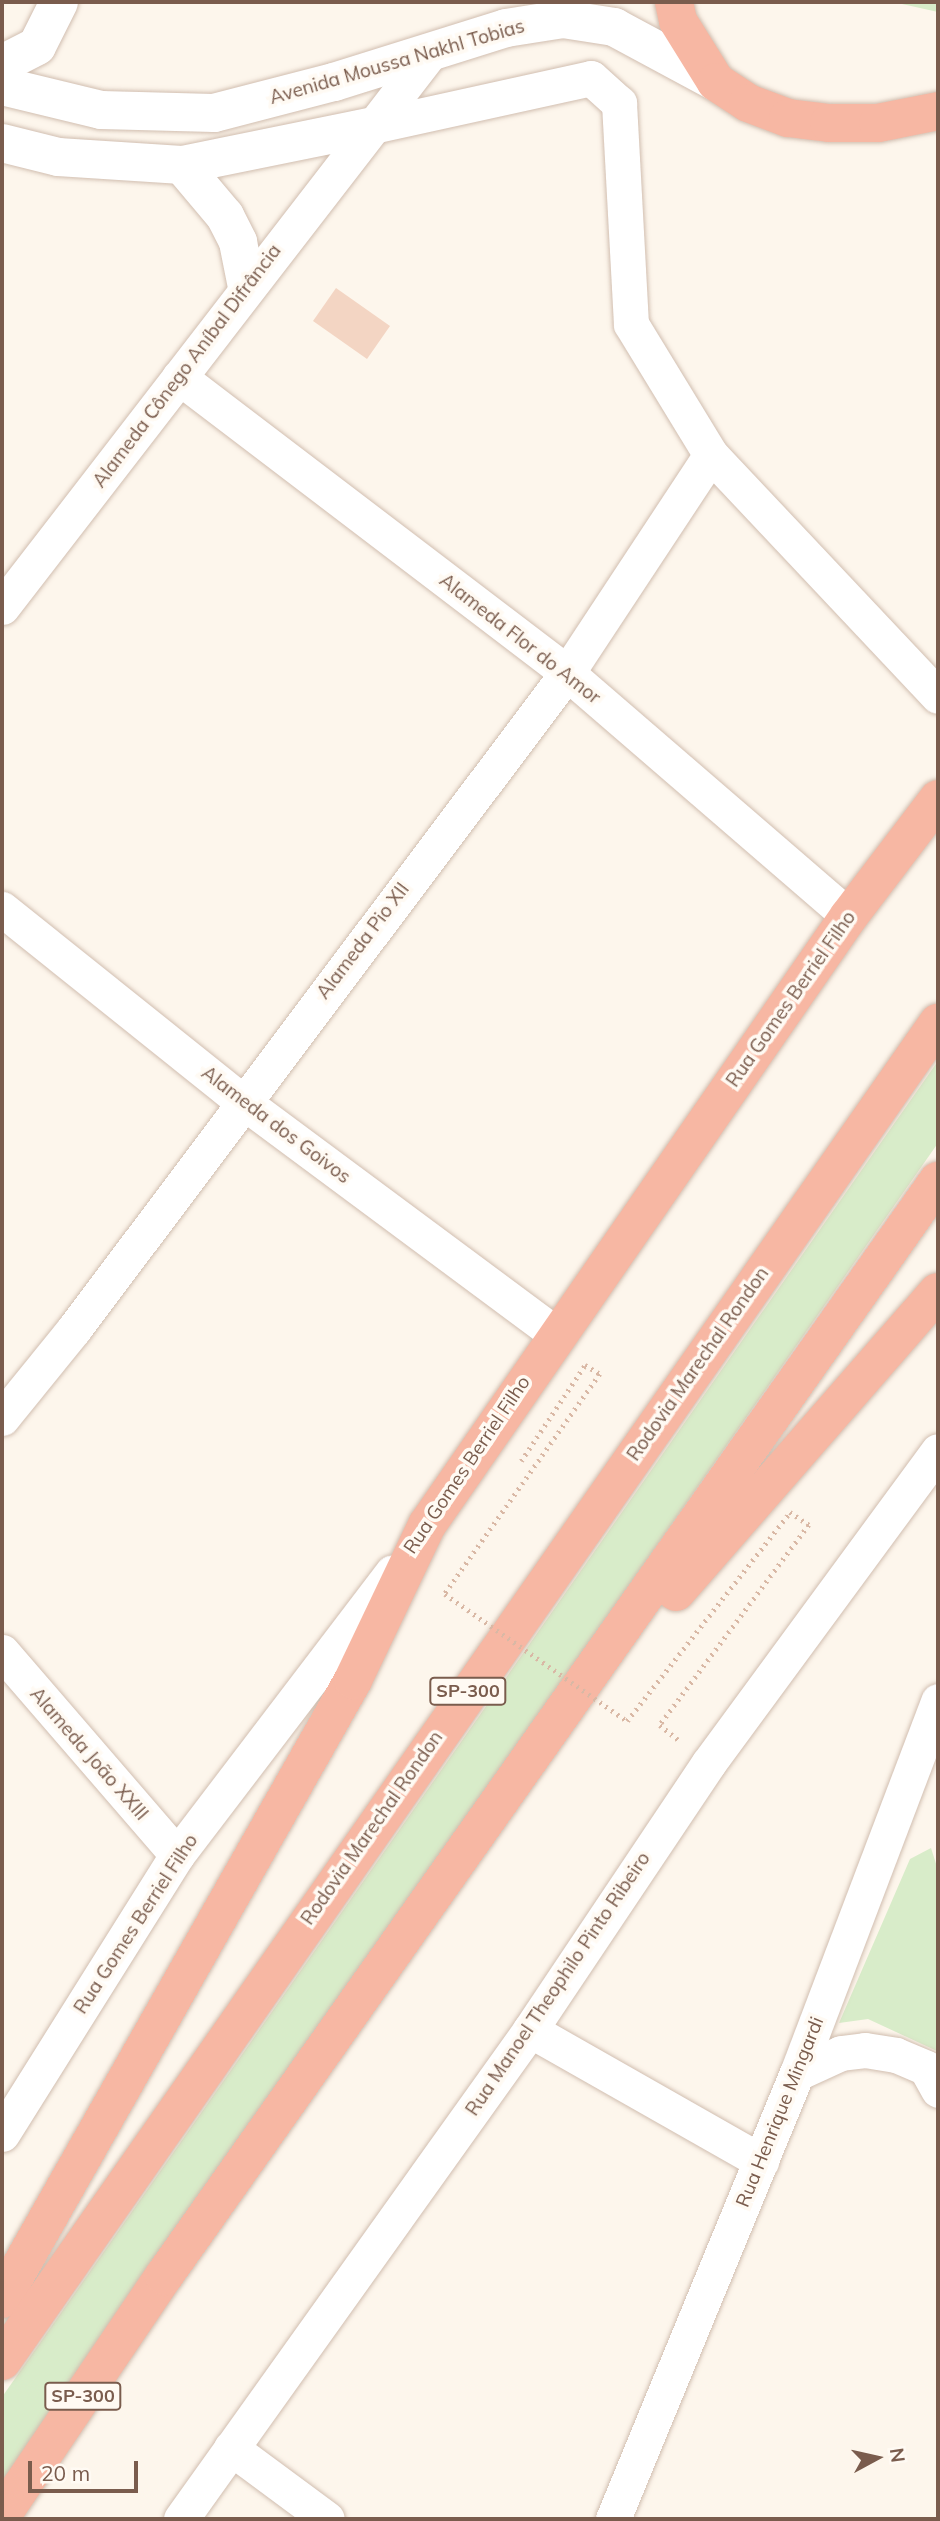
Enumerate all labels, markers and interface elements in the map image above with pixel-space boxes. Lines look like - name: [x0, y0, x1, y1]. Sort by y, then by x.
- street label: Avenida Moussa Nakhl Tobias: [267, 15, 527, 109]
- street label: Alameda Cônego Aníbal Difrância: [88, 240, 286, 492]
- street label: Alameda Flor do Amor: [435, 569, 605, 709]
- street label: Alameda Pio XII: [312, 878, 414, 1004]
- street label: Rua Gomes Berriel Filho: [722, 907, 860, 1091]
- street label: Alameda dos Goivos: [197, 1061, 355, 1189]
- street label: Rodovia Marechal Rondon: [622, 1263, 774, 1465]
- street label: Rua Gomes Berriel Filho: [399, 1372, 535, 1558]
- road number: SP-300: [428, 1676, 508, 1706]
- street label: Alameda João XXIII: [25, 1683, 153, 1825]
- street label: Rodovia Marechal Rondon: [296, 1727, 448, 1929]
- street label: Rua Gomes Berriel Filho: [69, 1830, 203, 2018]
- street label: Rua Manoel Theophilo Pinto Ribeiro: [461, 1848, 655, 2120]
- street label: Rua Henrique Mingardi: [731, 2014, 829, 2210]
- road number: SP-300: [43, 2382, 123, 2410]
- north arrow: [842, 2423, 912, 2493]
- text: N: [885, 2446, 911, 2464]
- scale bar: [32, 2448, 142, 2492]
- text: 20 m: [41, 2460, 90, 2486]

